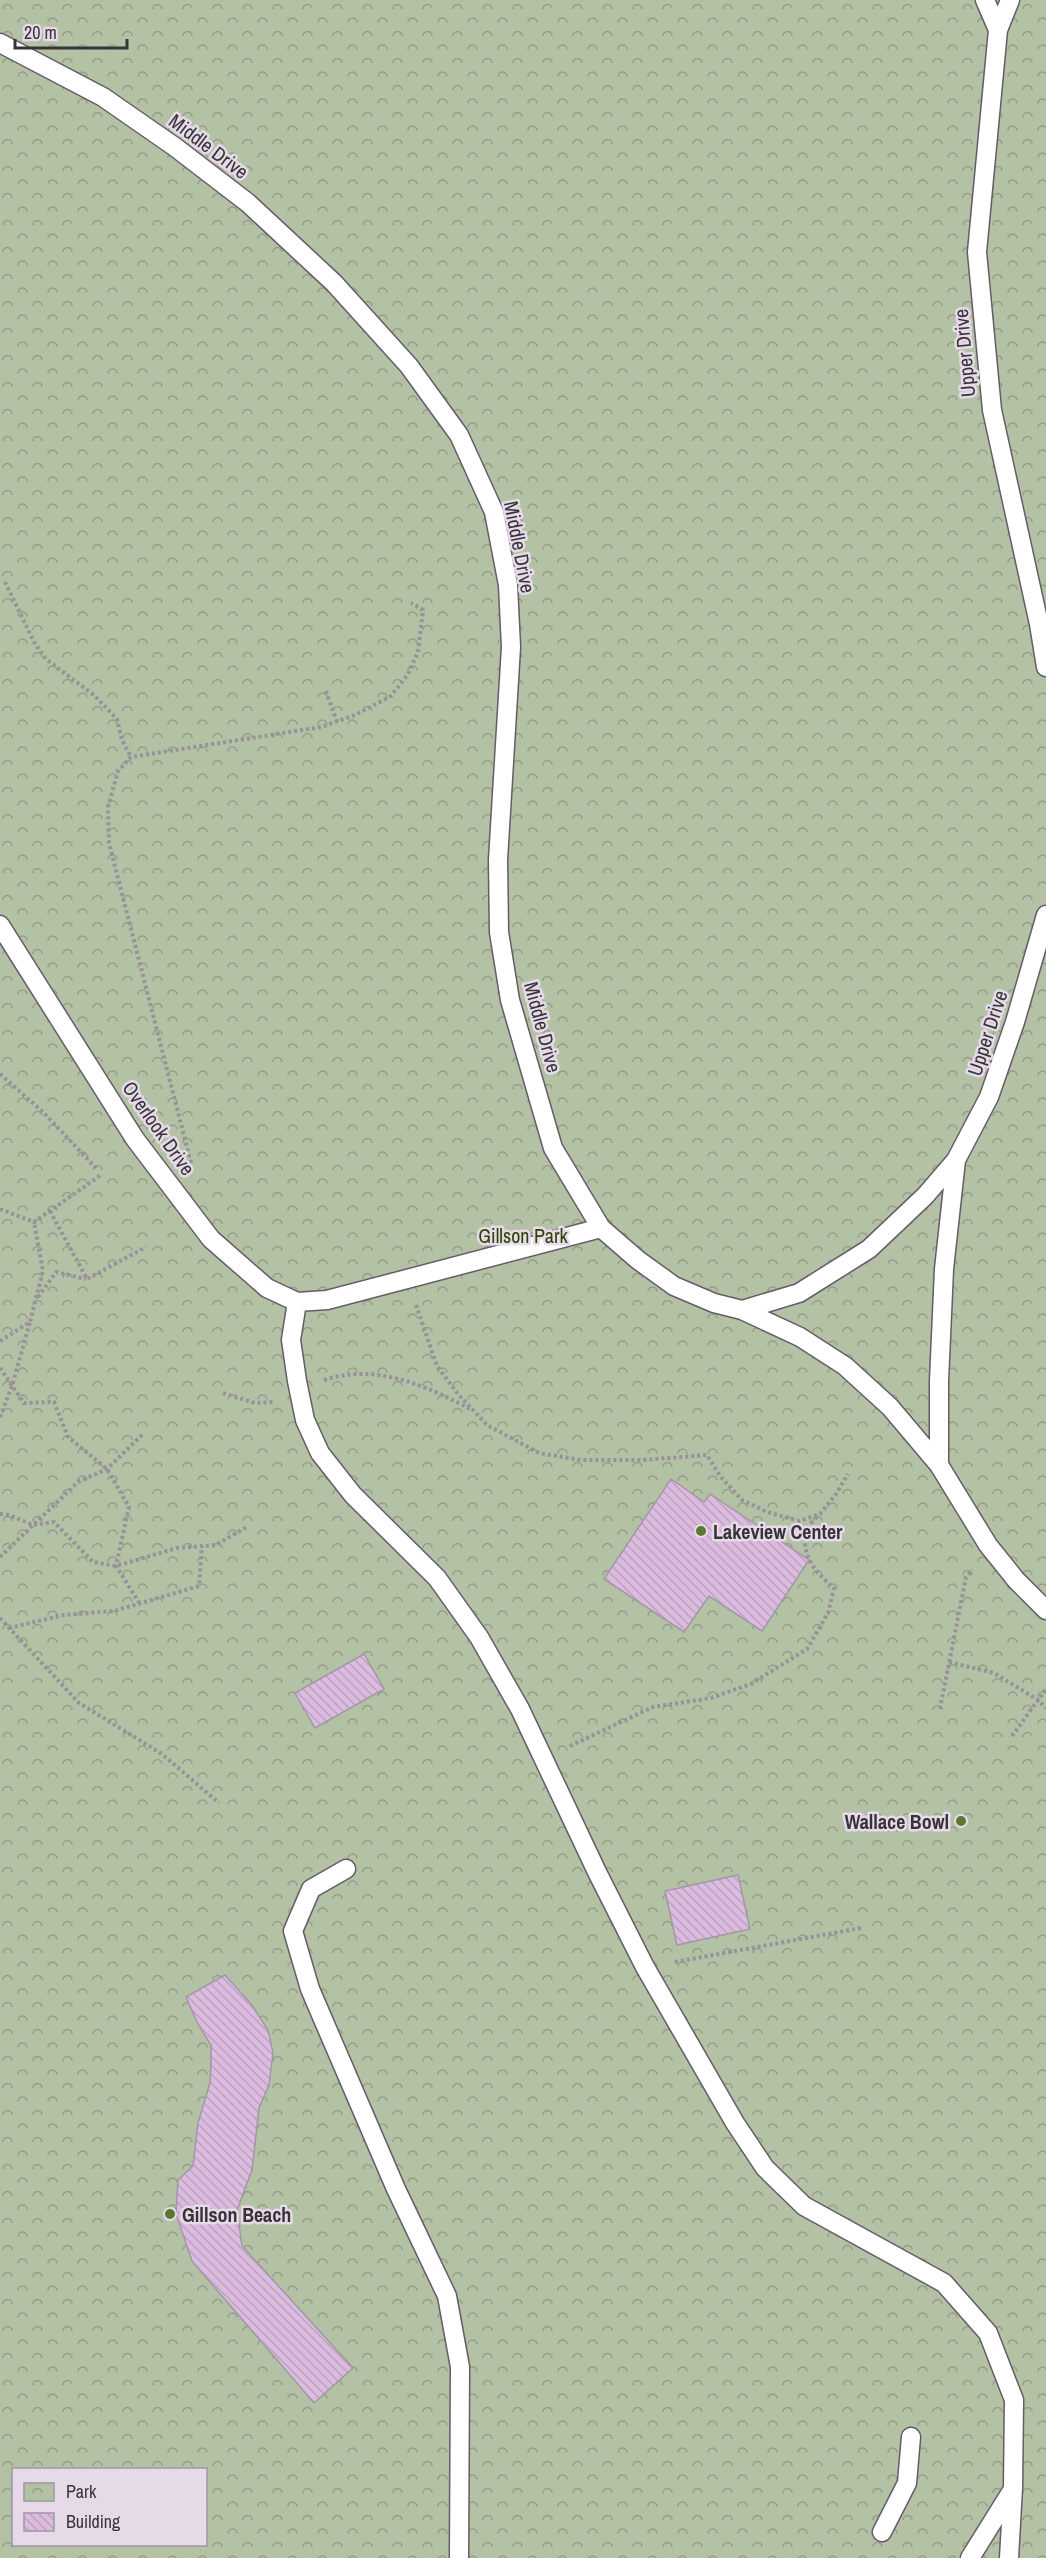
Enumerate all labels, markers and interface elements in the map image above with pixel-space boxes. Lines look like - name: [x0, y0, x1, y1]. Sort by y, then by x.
- scale bar: [15, 12, 128, 50]
- text: 20 m: [24, 20, 57, 45]
- street label: Middle Drive: [164, 107, 254, 185]
- street label: Upper Drive: [947, 308, 981, 398]
- street label: Middle Drive: [498, 499, 542, 595]
- street label: Middle Drive: [518, 979, 568, 1075]
- street label: Upper Drive: [961, 987, 1013, 1079]
- street label: Overlook Drive: [117, 1075, 201, 1181]
- park label: Gillson Park: [478, 1222, 568, 1249]
- place label: Lakeview Center: [713, 1518, 843, 1545]
- marker: Lakeview Center: [694, 1524, 708, 1538]
- place label: Wallace Bowl: [845, 1808, 949, 1835]
- marker: Wallace Bowl: [954, 1814, 968, 1828]
- place label: Gillson Beach: [182, 2201, 291, 2228]
- marker: Gillson Beach: [163, 2207, 177, 2221]
- legend: [12, 2468, 207, 2546]
- text: Park: [66, 2479, 97, 2504]
- text: Building: [66, 2509, 121, 2534]

